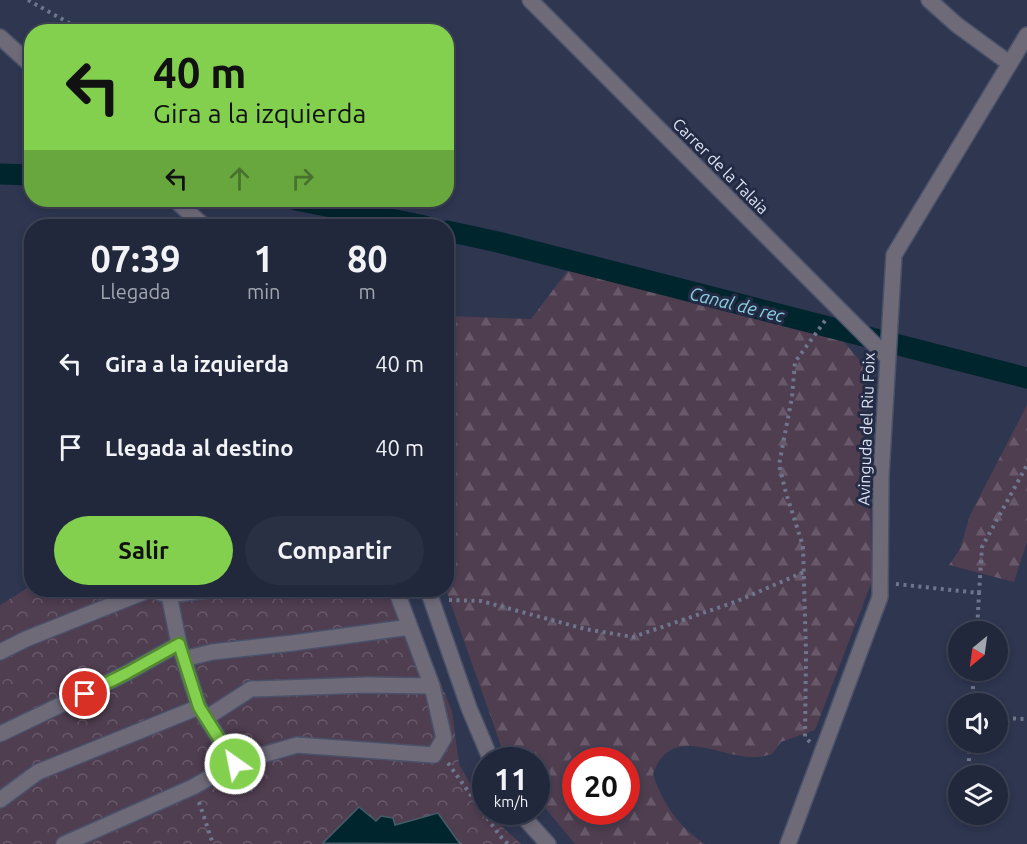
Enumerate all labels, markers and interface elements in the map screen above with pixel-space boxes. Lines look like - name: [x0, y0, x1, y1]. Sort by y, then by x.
- icon: left: [54, 48, 132, 126]
- text: 40 m: [153, 49, 247, 96]
- text: Gira a la izquierda: [153, 98, 366, 128]
- street label: Carrer de la Talaia: [669, 114, 773, 218]
- icon: left: [160, 162, 193, 195]
- icon: ahead: [223, 162, 256, 195]
- icon: right: [286, 162, 319, 195]
- text: 07:39: [90, 238, 181, 279]
- text: 1: [254, 238, 274, 279]
- text: 80: [347, 238, 388, 279]
- text: Llegada: [100, 280, 171, 303]
- text: min: [247, 280, 281, 303]
- text: m: [359, 280, 376, 303]
- water label: Canal de rec: [688, 283, 787, 326]
- icon: left: [54, 347, 87, 380]
- text: Gira a la izquierda: [105, 351, 289, 376]
- text: 40 m: [375, 351, 424, 376]
- street label: Avinguda del Riu Foix: [854, 352, 878, 506]
- icon: arrive: [54, 431, 87, 464]
- text: Llegada al destino: [105, 435, 293, 460]
- text: 40 m: [375, 435, 424, 460]
- button: Salir: [54, 516, 233, 585]
- button: Compartir: [245, 516, 424, 585]
- north arrow: [948, 621, 1008, 681]
- map controls: [948, 621, 1008, 825]
- pin: [59, 668, 110, 719]
- icon: arrive: [68, 677, 101, 710]
- button: sound: [948, 693, 1008, 753]
- position arrow: [203, 732, 267, 796]
- speed limit sign: 20: [562, 747, 640, 825]
- text: 11: [494, 762, 528, 796]
- button: layers: [948, 765, 1008, 825]
- text: km/h: [494, 793, 528, 810]

